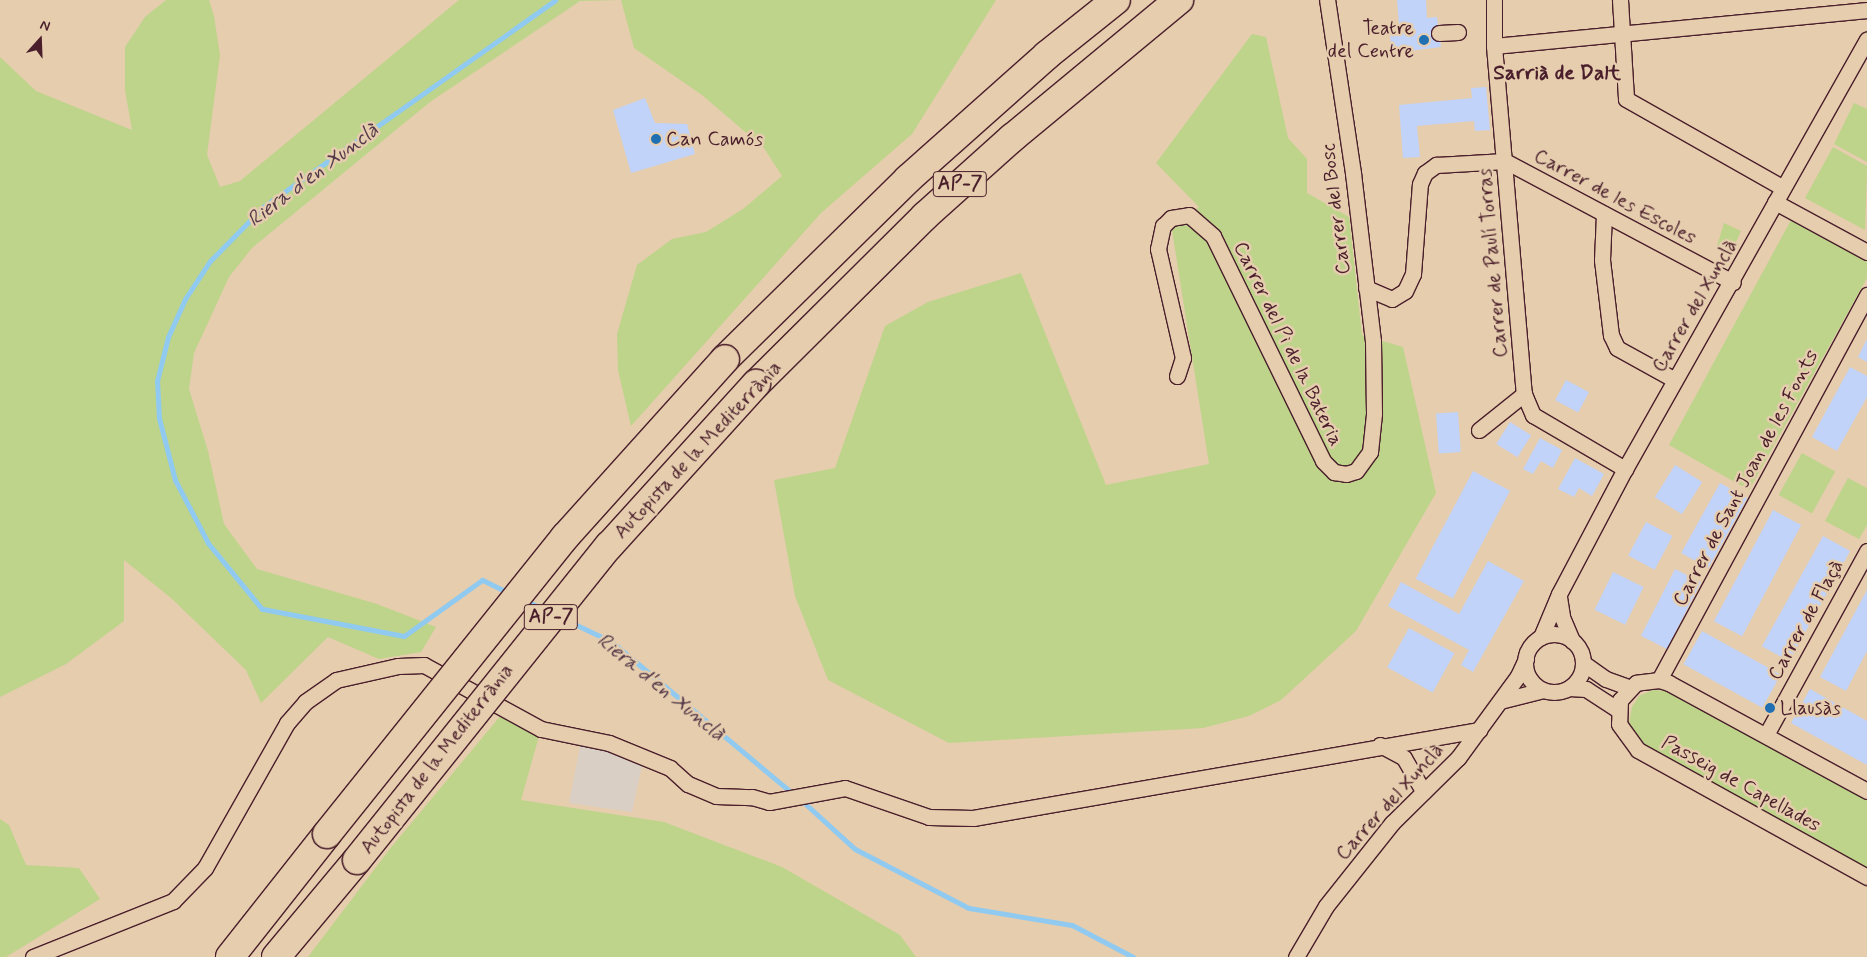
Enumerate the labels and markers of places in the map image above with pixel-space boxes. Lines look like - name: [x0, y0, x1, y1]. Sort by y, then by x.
- place label: Teatre del Centre: [1323, 16, 1414, 63]
- marker: Teatre del Centre: [1418, 34, 1430, 46]
- place label: Can Camós: [666, 127, 768, 151]
- marker: Can Camós: [650, 133, 662, 145]
- place label: Llausàs: [1780, 696, 1841, 720]
- marker: Llausàs: [1764, 702, 1776, 714]

